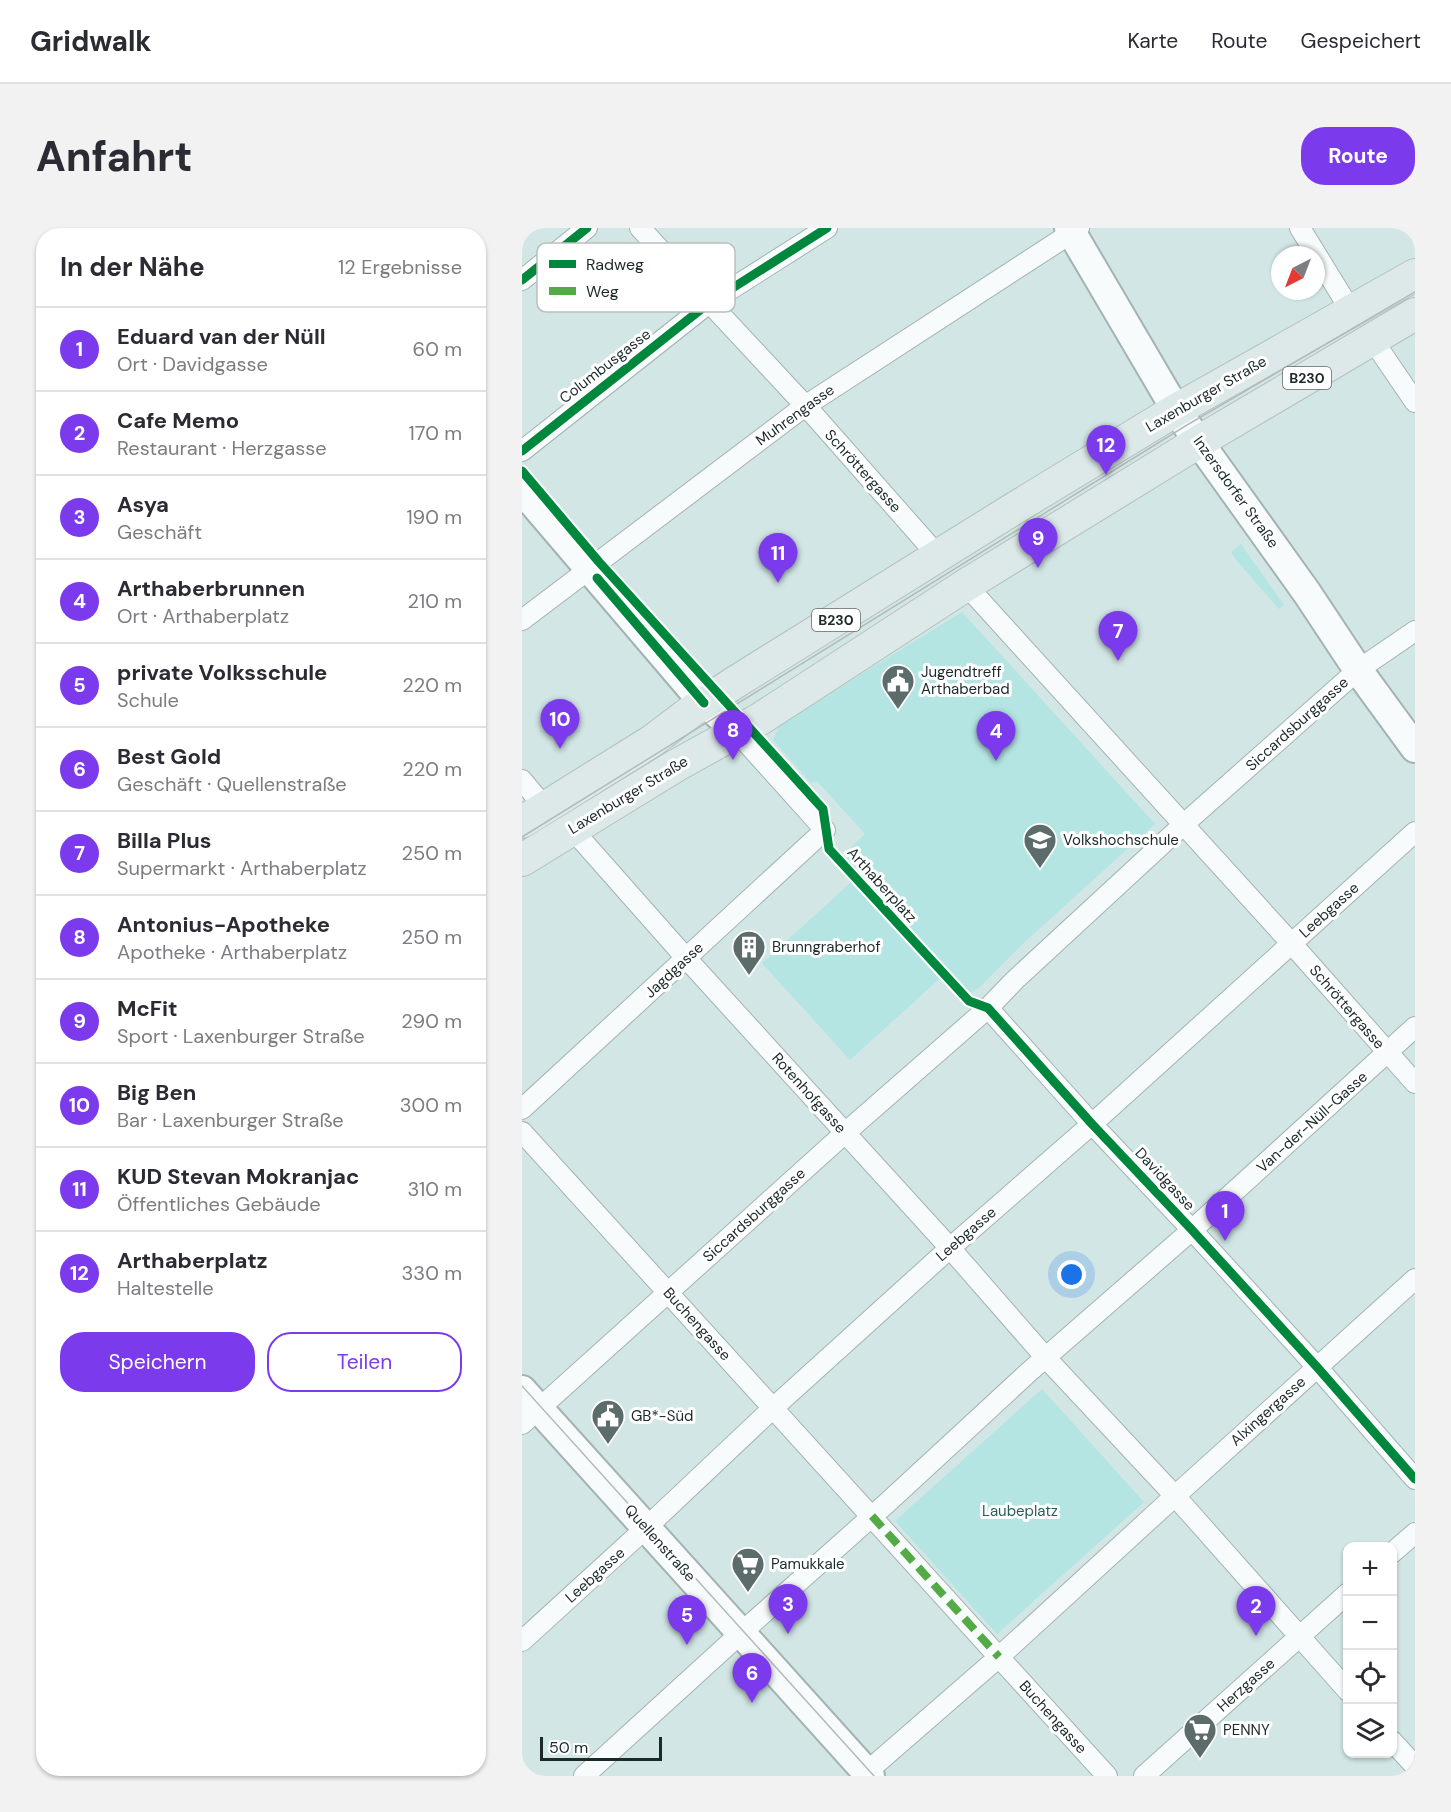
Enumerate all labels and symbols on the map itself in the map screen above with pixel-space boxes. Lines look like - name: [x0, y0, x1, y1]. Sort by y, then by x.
- legend: [537, 243, 735, 312]
- north arrow: [1271, 246, 1325, 300]
- text: Radweg: [586, 254, 644, 275]
- text: Weg: [586, 281, 619, 302]
- street label: Columbusgasse: [555, 324, 655, 408]
- street label: Laxenburger Straße: [1142, 351, 1270, 437]
- road number: B230: [1283, 367, 1331, 389]
- street label: Muhrengasse: [752, 380, 838, 450]
- street label: Schröttergasse: [820, 425, 906, 517]
- pin: 12: [1086, 426, 1126, 475]
- street label: Inzersdorfer Straße: [1189, 432, 1283, 552]
- pin: 9: [1018, 518, 1058, 568]
- pin: 11: [758, 534, 798, 583]
- road number: B230: [812, 609, 860, 631]
- pin: 7: [1098, 612, 1138, 661]
- place label: Jugendtreff Arthaberbad: [921, 662, 1010, 699]
- public building icon: Jugendtreff Arthaberbad: [880, 663, 916, 710]
- street label: Siccardsburggasse: [1241, 673, 1353, 775]
- pin: 10: [540, 700, 579, 749]
- pin: 8: [714, 710, 752, 760]
- pin: 4: [976, 712, 1016, 761]
- street label: Laxenburger Straße: [564, 751, 692, 839]
- school or university icon: Volkshochschule: [1022, 822, 1058, 869]
- place label: Volkshochschule: [1063, 830, 1179, 850]
- street label: Arthaberplatz: [843, 843, 921, 927]
- street label: Leebgasse: [1295, 878, 1363, 942]
- building icon: Brunngraberhof: [731, 929, 767, 976]
- place label: Brunngraberhof: [772, 937, 881, 957]
- street label: Jagdgasse: [640, 938, 708, 1002]
- street label: Schröttergasse: [1305, 961, 1389, 1053]
- street label: Rotenhofgasse: [767, 1048, 851, 1138]
- street label: Van-der-Nüll-Gasse: [1252, 1067, 1372, 1177]
- street label: Davidgasse: [1131, 1143, 1199, 1215]
- street label: Siccardsburggasse: [698, 1164, 810, 1266]
- pin: 1: [1206, 1192, 1244, 1241]
- street label: Leebgasse: [932, 1202, 1000, 1266]
- your location: [1057, 1260, 1086, 1289]
- street label: Buchengasse: [659, 1283, 735, 1365]
- street label: Alxingergasse: [1226, 1372, 1310, 1450]
- public building icon: GB*-Süd: [590, 1398, 626, 1445]
- place label: GB*-Süd: [631, 1406, 693, 1426]
- street label: Quellenstraße: [620, 1500, 700, 1586]
- park label: Laubeplatz: [982, 1501, 1058, 1521]
- street label: Leebgasse: [561, 1543, 629, 1607]
- supermarket icon: Pamukkale: [730, 1546, 766, 1593]
- place label: Pamukkale: [771, 1554, 845, 1574]
- pin: 3: [768, 1584, 808, 1634]
- pin: 2: [1236, 1586, 1276, 1636]
- pin: 5: [668, 1596, 706, 1645]
- pin: 6: [732, 1654, 772, 1703]
- street label: Herzgasse: [1213, 1654, 1279, 1716]
- street label: Buchengasse: [1015, 1676, 1091, 1758]
- supermarket icon: PENNY: [1182, 1712, 1218, 1759]
- place label: PENNY: [1223, 1720, 1270, 1740]
- scale bar: [540, 1734, 662, 1762]

